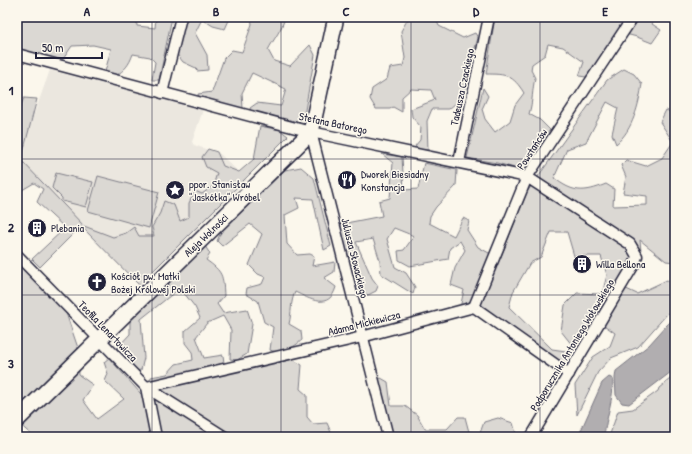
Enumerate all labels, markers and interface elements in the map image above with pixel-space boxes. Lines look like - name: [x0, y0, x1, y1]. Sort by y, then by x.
- text: A: [84, 2, 91, 20]
- text: B: [213, 2, 220, 20]
- text: C: [342, 2, 350, 20]
- text: D: [473, 2, 480, 20]
- text: E: [602, 2, 608, 20]
- scale bar: [36, 34, 102, 60]
- text: 50 m: [42, 39, 63, 56]
- street label: Tadeusza Czackiego: [447, 47, 477, 127]
- text: 1: [9, 81, 14, 99]
- street label: Stefana Batorego: [298, 109, 369, 137]
- street label: Powstańców: [514, 126, 550, 172]
- place label: Dworek Biesiadny Konstancja: [361, 167, 429, 194]
- restaurant icon: Dworek Biesiadny Konstancja: [336, 169, 358, 191]
- place label: ppor. Stanisław "Jaskółka" Wróbel: [189, 177, 260, 204]
- place icon: ppor. Stanisław "Jaskółka" Wróbel: [164, 179, 186, 201]
- street label: Aleja Wolności: [181, 210, 231, 260]
- street label: Juliusza Słowackiego: [338, 216, 372, 300]
- building icon: Plebania: [26, 217, 48, 239]
- text: 2: [8, 218, 15, 236]
- place label: Plebania: [51, 221, 85, 235]
- building icon: Willa Bellona: [571, 253, 593, 275]
- place label: Willa Bellona: [596, 257, 646, 271]
- place label: Kościół pw. Matki Bożej Królowej Polski: [111, 269, 196, 296]
- church icon: Kościół pw. Matki Bożej Królowej Polski: [86, 271, 108, 293]
- street label: Podporucznika Antoniego Wołowskiego: [527, 276, 617, 414]
- street label: Teofila Lenartowicza: [75, 298, 141, 365]
- street label: Adama Mickiewicza: [326, 307, 402, 339]
- text: 3: [8, 354, 14, 372]

